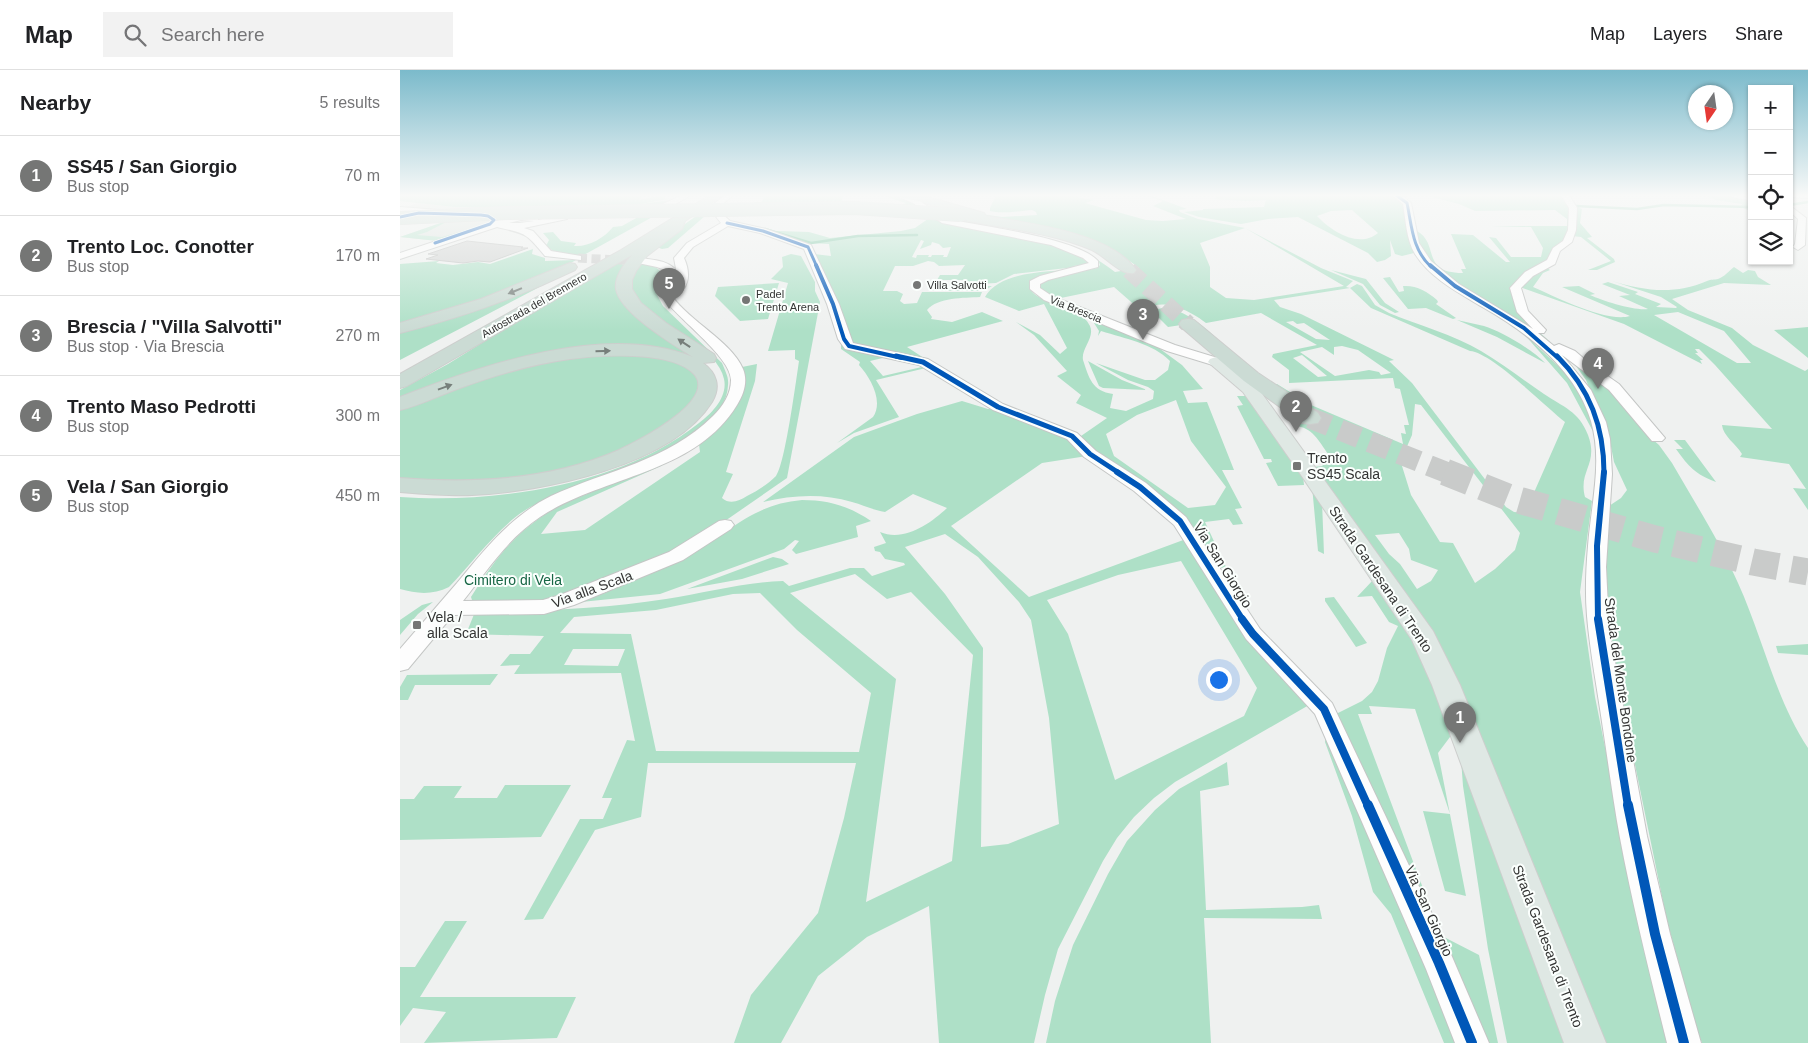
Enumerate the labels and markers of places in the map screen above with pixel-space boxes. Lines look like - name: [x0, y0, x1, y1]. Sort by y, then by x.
- pin: 5: [653, 268, 685, 309]
- marker: Villa Salvotti: [911, 279, 923, 291]
- place label: Villa Salvotti: [927, 279, 987, 291]
- place label: Padel Trento Arena: [756, 288, 820, 313]
- marker: Padel Trento Arena: [740, 294, 752, 306]
- pin: 3: [1127, 299, 1159, 340]
- pin: 4: [1582, 348, 1614, 389]
- pin: 2: [1280, 391, 1312, 432]
- place label: Trento SS45 Scala: [1307, 450, 1380, 482]
- marker: Trento SS45 Scala: [1291, 460, 1303, 472]
- place label: Vela / alla Scala: [427, 609, 488, 641]
- marker: Vela / alla Scala: [411, 619, 423, 631]
- pin: 1: [1444, 702, 1476, 743]

